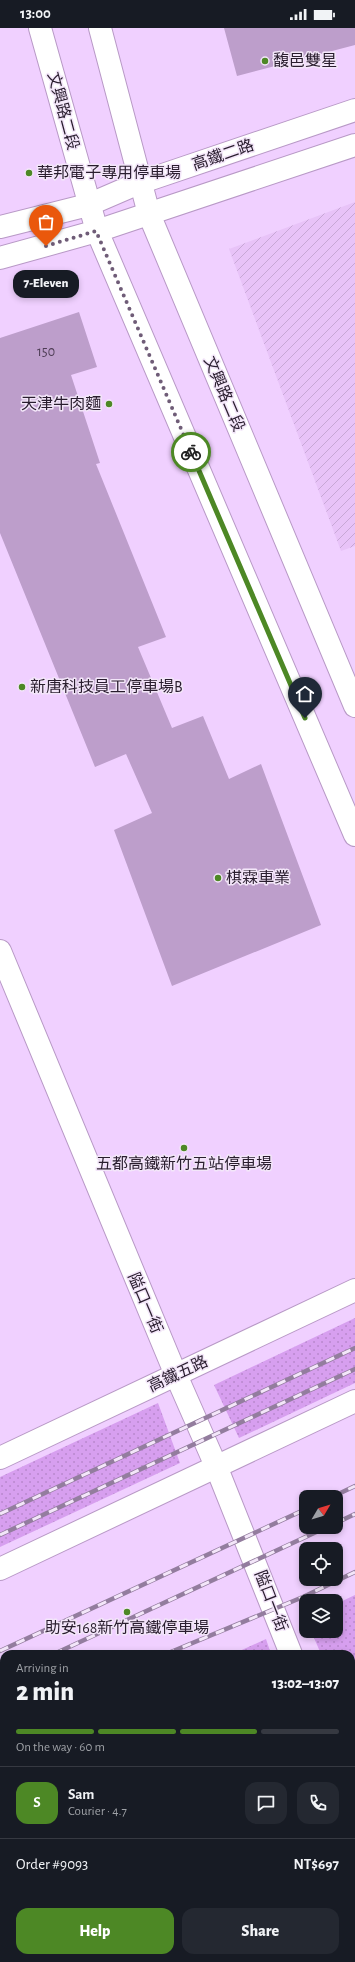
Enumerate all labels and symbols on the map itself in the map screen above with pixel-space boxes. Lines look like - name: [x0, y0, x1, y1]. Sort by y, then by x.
- place label: 馥邑雙星: [273, 52, 337, 69]
- marker: 馥邑雙星: [260, 56, 270, 66]
- street label: 文興路二段: [45, 70, 82, 152]
- street label: 高鐵二路: [190, 136, 256, 173]
- place label: 華邦電子專用停車場: [37, 164, 181, 181]
- marker: 華邦電子專用停車場: [24, 168, 34, 178]
- pin: [29, 205, 63, 246]
- callout: 7-Eleven: [13, 270, 79, 298]
- house number: 150: [37, 345, 55, 359]
- street label: 文興路二段: [201, 354, 248, 434]
- place label: 天津牛肉麵: [21, 396, 101, 412]
- marker: 天津牛肉麵: [104, 399, 114, 409]
- courier: [171, 432, 211, 472]
- pin: [288, 677, 322, 718]
- place label: 新唐科技員工停車場B: [30, 678, 183, 695]
- marker: 新唐科技員工停車場B: [17, 682, 27, 692]
- place label: 棋霖車業: [226, 870, 290, 886]
- marker: 棋霖車業: [213, 873, 223, 883]
- marker: 五都高鐵新竹五站停車場: [179, 1143, 189, 1153]
- place label: 五都高鐵新竹五站停車場: [96, 1155, 272, 1172]
- street label: 隘口一街: [125, 1270, 166, 1336]
- street label: 高鐵五路: [145, 1352, 210, 1395]
- north arrow: [299, 1490, 343, 1534]
- street label: 隘口一街: [252, 1568, 291, 1634]
- marker: 助安168新竹高鐵停車場: [122, 1607, 132, 1617]
- place label: 助安168新竹高鐵停車場: [45, 1619, 209, 1636]

